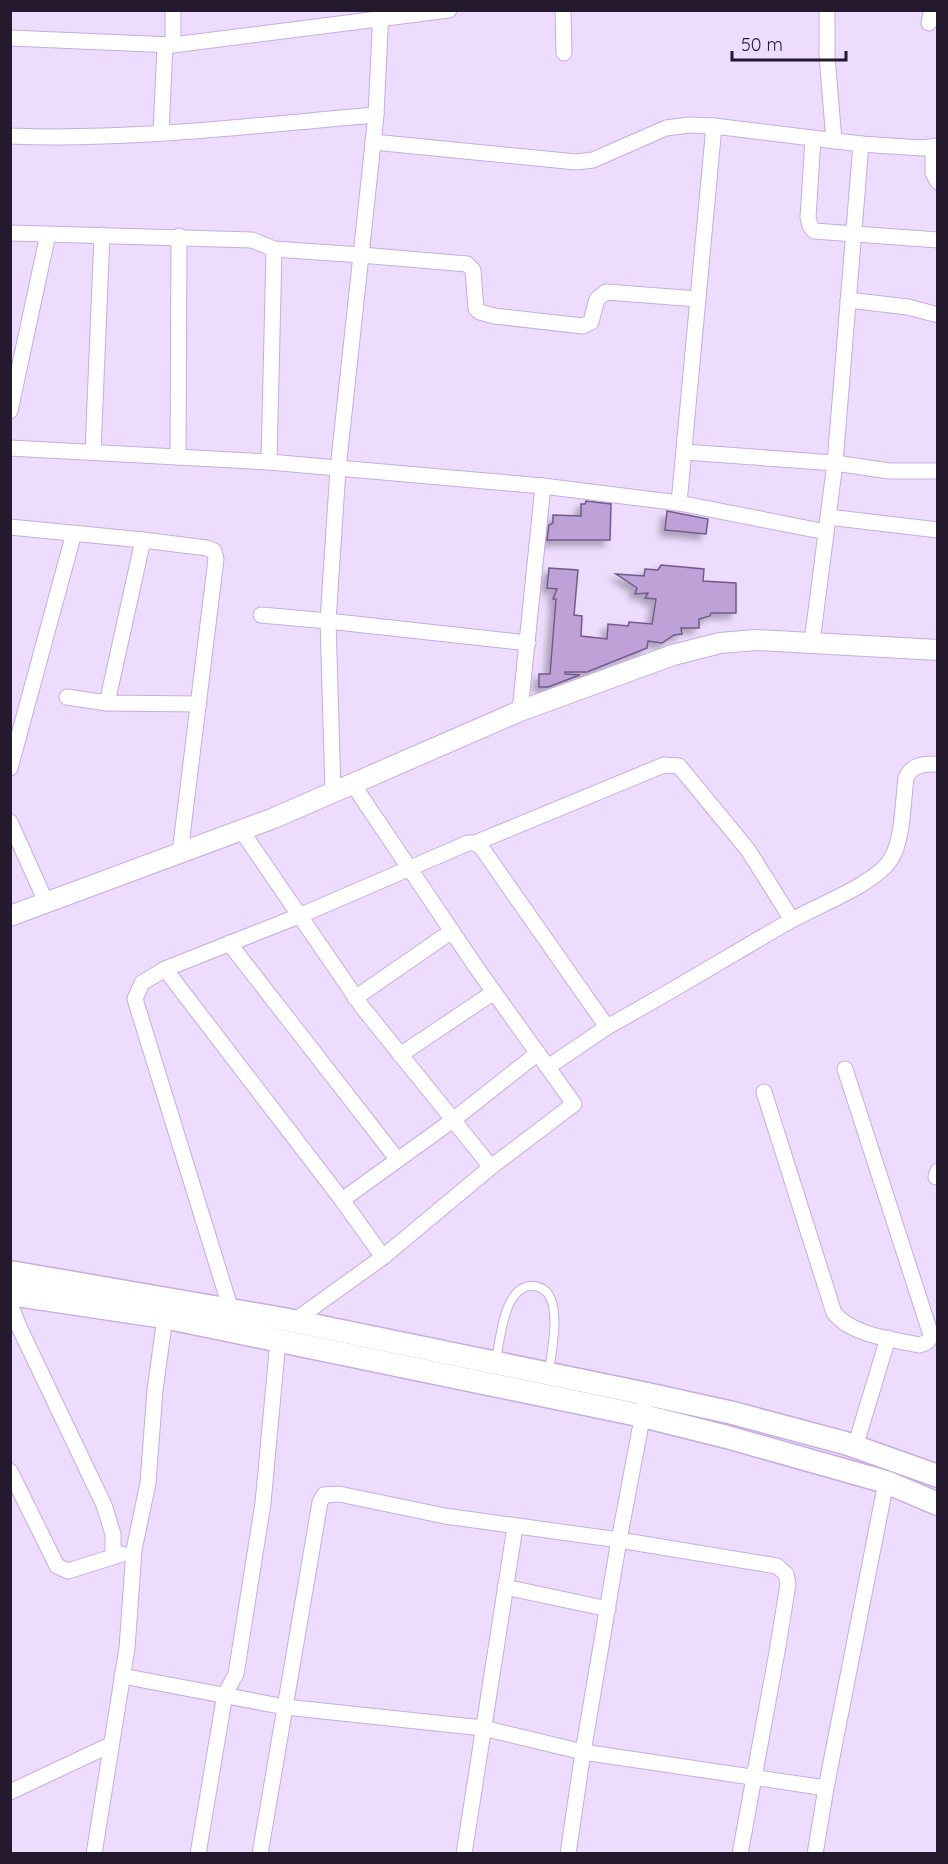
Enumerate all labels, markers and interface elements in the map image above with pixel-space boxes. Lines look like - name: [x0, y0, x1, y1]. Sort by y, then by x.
- scale bar: [732, 24, 846, 62]
- text: 50 m: [741, 33, 783, 56]

